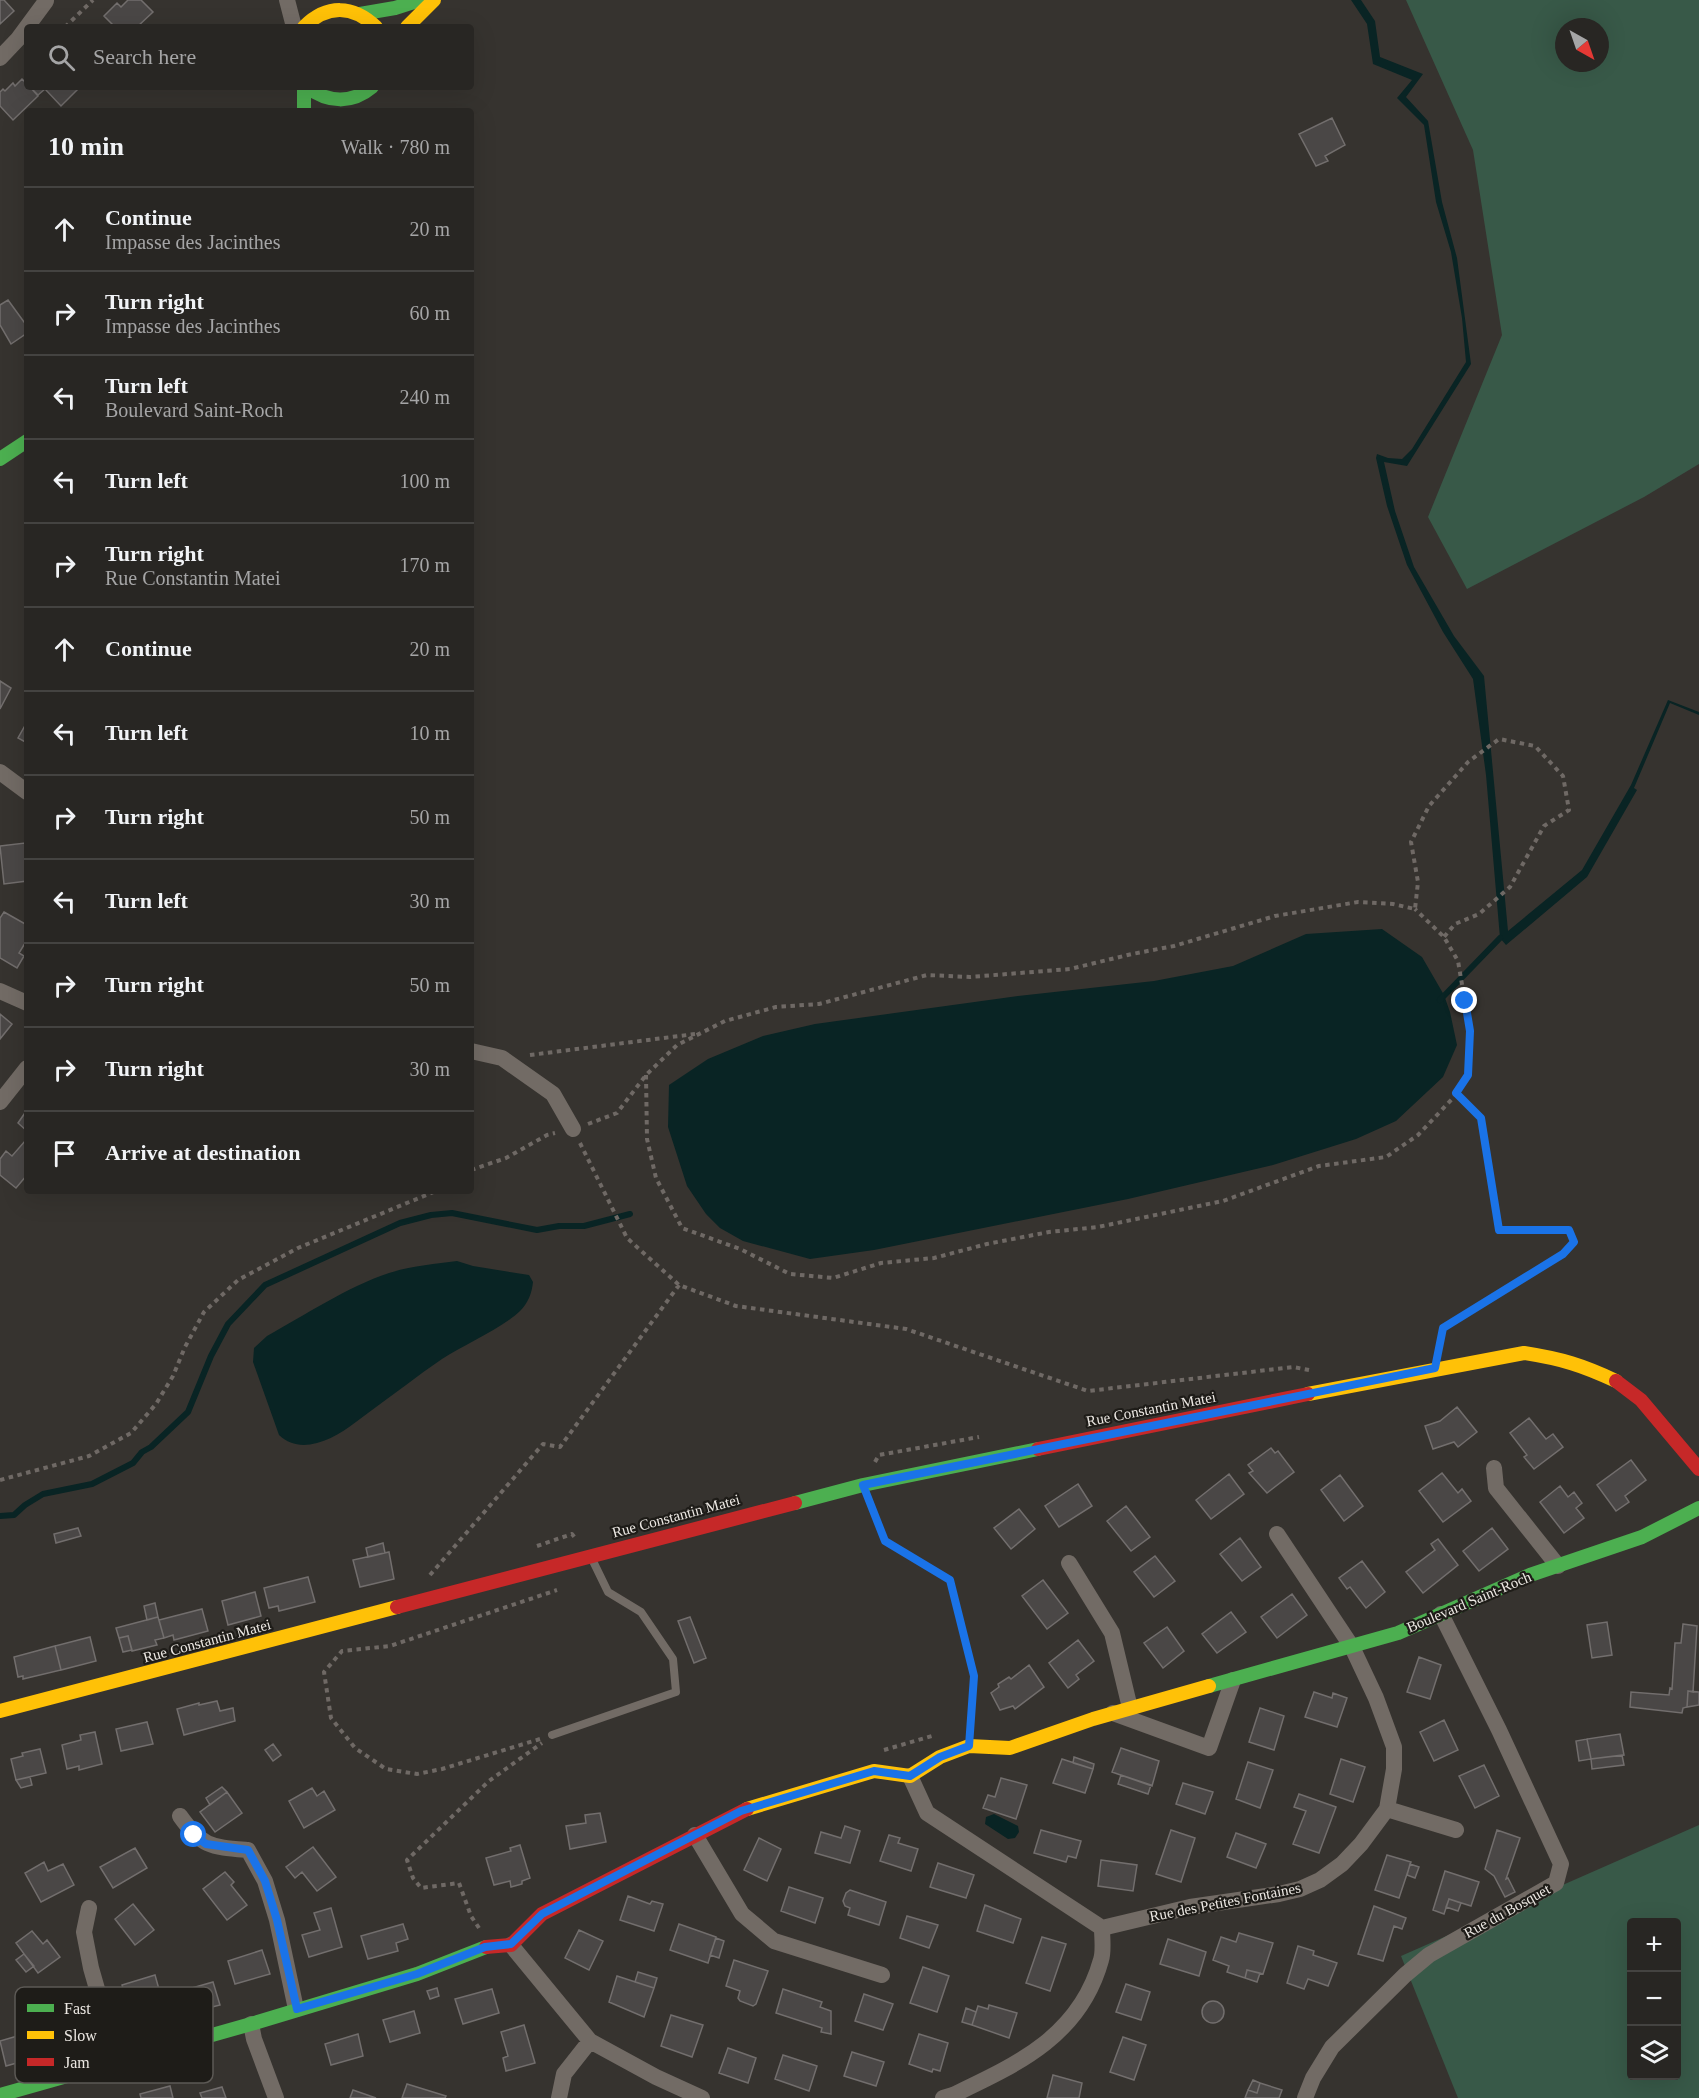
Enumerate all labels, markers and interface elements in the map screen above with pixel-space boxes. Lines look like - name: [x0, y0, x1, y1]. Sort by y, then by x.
- north arrow: [1555, 18, 1609, 72]
- search box: [24, 24, 474, 90]
- icon: search: [45, 41, 78, 74]
- text: Search here: [93, 44, 196, 69]
- text: 10 min: [48, 132, 124, 161]
- text: Walk · 780 m: [341, 136, 450, 158]
- text: Continue: [105, 205, 192, 230]
- icon: ahead: [48, 213, 81, 246]
- text: 20 m: [409, 218, 450, 240]
- text: Impasse des Jacinthes: [105, 231, 281, 253]
- text: Turn right: [105, 289, 204, 314]
- icon: right: [48, 297, 81, 330]
- text: 60 m: [409, 302, 450, 324]
- text: Impasse des Jacinthes: [105, 315, 281, 337]
- text: Turn left: [105, 373, 188, 398]
- icon: left: [48, 381, 81, 414]
- text: 240 m: [399, 386, 450, 408]
- text: Boulevard Saint-Roch: [105, 399, 283, 421]
- icon: left: [48, 465, 81, 498]
- text: Turn left: [105, 468, 188, 493]
- text: 100 m: [399, 470, 450, 492]
- text: Turn right: [105, 541, 204, 566]
- icon: right: [48, 549, 81, 582]
- text: 170 m: [399, 554, 450, 576]
- text: Rue Constantin Matei: [105, 567, 281, 589]
- icon: ahead: [48, 633, 81, 666]
- text: Continue: [105, 636, 192, 661]
- text: 20 m: [409, 638, 450, 660]
- icon: left: [48, 717, 81, 750]
- text: Turn left: [105, 720, 188, 745]
- text: 10 m: [409, 722, 450, 744]
- icon: right: [48, 801, 81, 834]
- text: Turn right: [105, 804, 204, 829]
- text: 50 m: [409, 806, 450, 828]
- icon: left: [48, 885, 81, 918]
- text: Turn left: [105, 888, 188, 913]
- text: 30 m: [409, 890, 450, 912]
- icon: right: [48, 969, 81, 1002]
- text: Turn right: [105, 972, 204, 997]
- text: 50 m: [409, 974, 450, 996]
- route end: [1451, 987, 1477, 1013]
- icon: right: [48, 1053, 81, 1086]
- text: Turn right: [105, 1056, 204, 1081]
- text: 30 m: [409, 1058, 450, 1080]
- icon: arrive: [48, 1137, 81, 1170]
- text: Arrive at destination: [105, 1140, 301, 1165]
- street label: Rue Constantin Matei: [1085, 1389, 1217, 1429]
- street label: Rue Constantin Matei: [610, 1491, 742, 1541]
- street label: Boulevard Saint-Roch: [1404, 1568, 1534, 1635]
- street label: Rue Constantin Matei: [141, 1616, 273, 1666]
- route start: [180, 1821, 206, 1847]
- street label: Rue des Petites Fontaines: [1148, 1879, 1302, 1925]
- street label: Rue du Bosquet: [1461, 1880, 1554, 1941]
- map controls: [1627, 1918, 1681, 2080]
- button: +: [1627, 1918, 1681, 1972]
- button: −: [1627, 1972, 1681, 2026]
- legend: [15, 1987, 213, 2083]
- text: Fast: [64, 2000, 91, 2017]
- button: layers: [1627, 2026, 1681, 2080]
- text: Slow: [64, 2027, 97, 2044]
- text: Jam: [64, 2054, 90, 2071]

